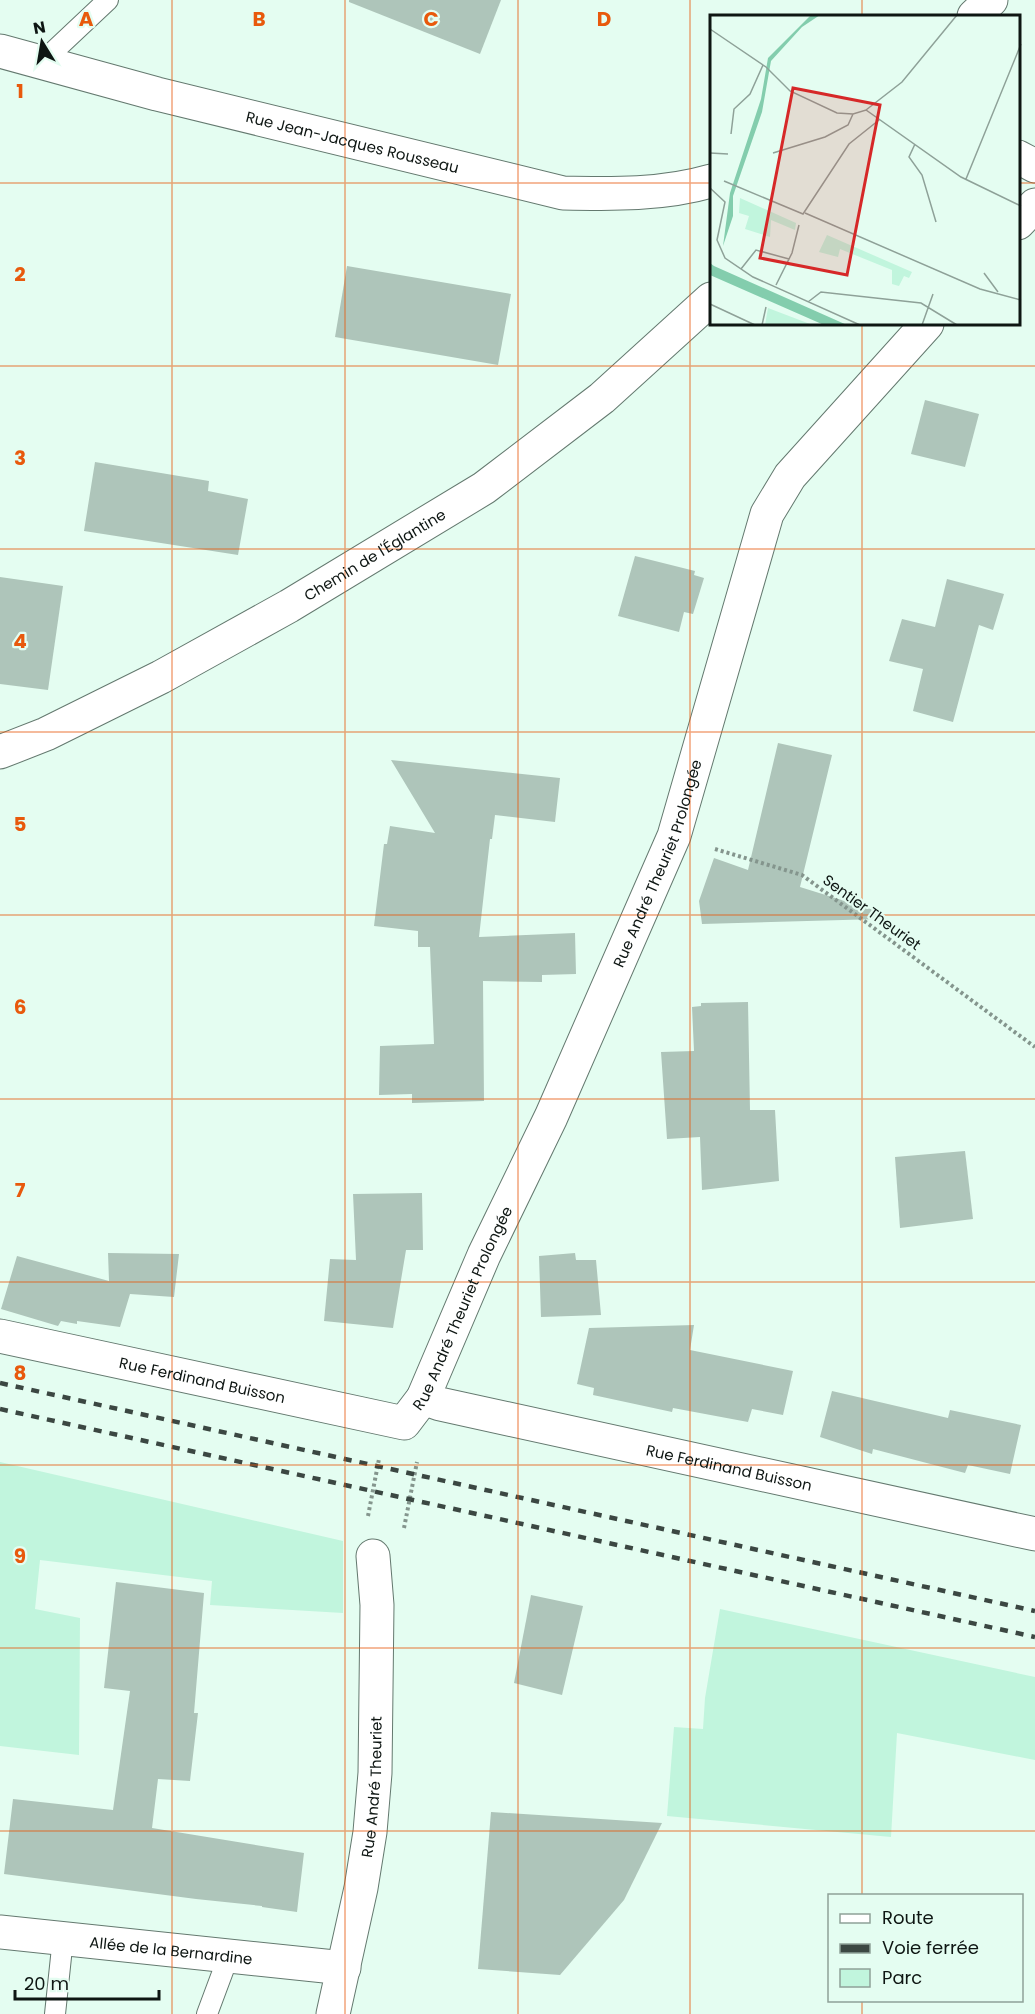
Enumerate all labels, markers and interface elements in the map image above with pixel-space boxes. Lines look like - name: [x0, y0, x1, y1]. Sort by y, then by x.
- text: A: [79, 5, 94, 33]
- text: B: [252, 5, 266, 33]
- text: C: [423, 5, 439, 33]
- text: D: [597, 5, 611, 33]
- north arrow: [12, 12, 72, 72]
- text: N: [31, 15, 47, 40]
- inset map: [710, 15, 1020, 326]
- text: 1: [16, 77, 24, 105]
- street label: Rue Jean-Jacques Rousseau: [244, 106, 461, 178]
- text: 2: [14, 260, 26, 288]
- text: 3: [14, 444, 26, 472]
- street label: Chemin de l'Églantine: [300, 503, 449, 605]
- text: 4: [13, 627, 27, 655]
- street label: Rue André Theuriet Prolongée: [607, 757, 706, 970]
- text: 5: [14, 810, 27, 838]
- street label: Sentier Theuriet: [819, 869, 925, 955]
- text: 6: [14, 993, 26, 1021]
- text: 7: [15, 1176, 26, 1204]
- street label: Rue André Theuriet Prolongée: [407, 1202, 517, 1414]
- street label: Rue Ferdinand Buisson: [117, 1351, 287, 1408]
- text: 8: [14, 1359, 26, 1387]
- street label: Rue Ferdinand Buisson: [644, 1439, 814, 1496]
- text: 9: [14, 1542, 26, 1570]
- street label: Rue André Theuriet: [356, 1716, 386, 1859]
- legend: [828, 1894, 1023, 2002]
- text: Route: [882, 1905, 934, 1930]
- street label: Allée de la Bernardine: [89, 1931, 254, 1969]
- text: Voie ferrée: [882, 1935, 979, 1960]
- scale bar: [15, 1963, 159, 2001]
- text: Parc: [882, 1965, 922, 1990]
- text: 20 m: [24, 1971, 69, 1996]

